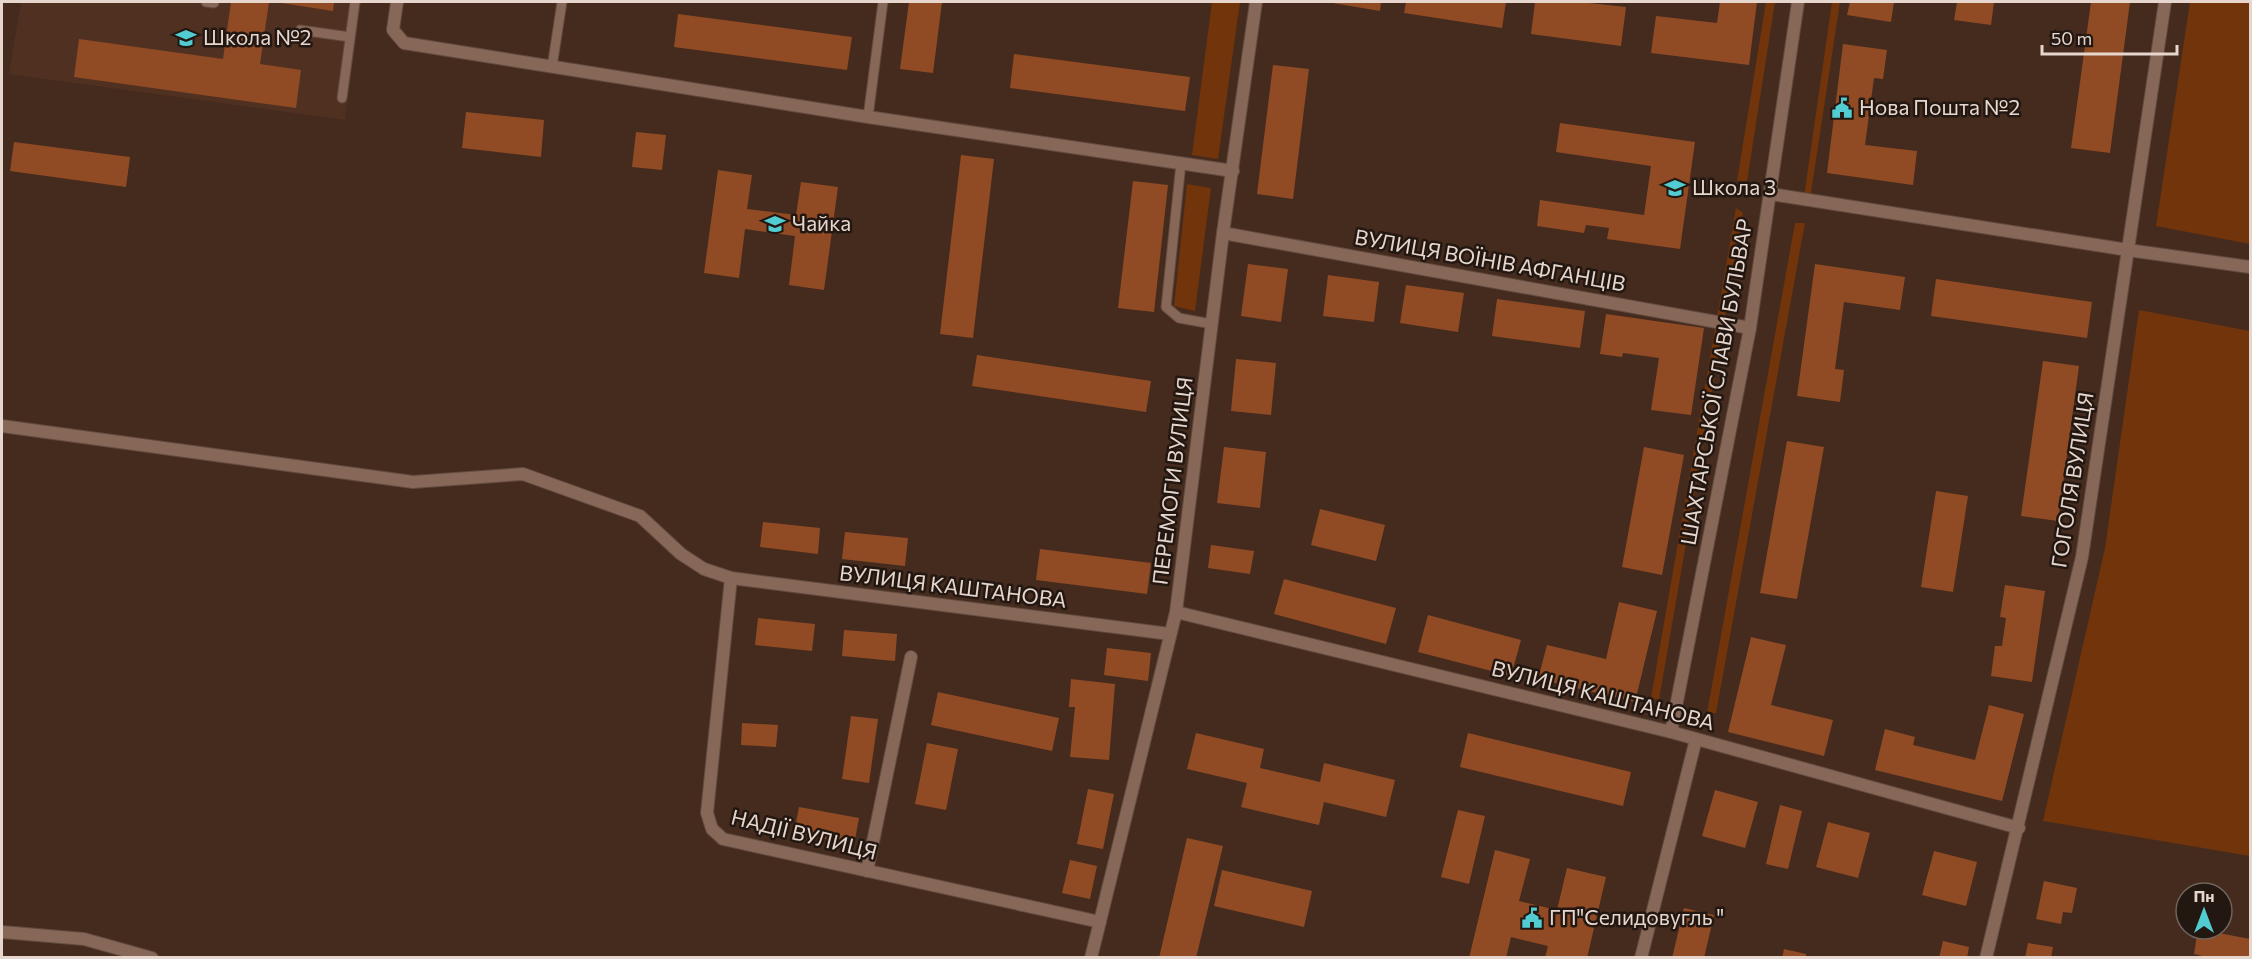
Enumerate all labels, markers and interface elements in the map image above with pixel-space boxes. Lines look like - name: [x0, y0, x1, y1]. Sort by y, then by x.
- scale bar: [2042, 18, 2177, 56]
- place label: Школа №2: [203, 24, 311, 49]
- school or university icon: Школа №2: [174, 26, 198, 50]
- text: 50 m: [2051, 27, 2092, 49]
- place label: Нова Пошта №2: [1859, 94, 2020, 119]
- public building icon: Нова Пошта №2: [1830, 96, 1854, 120]
- place label: Школа 3: [1692, 174, 1776, 199]
- school or university icon: Школа 3: [1663, 176, 1687, 200]
- place label: Чайка: [792, 210, 851, 235]
- school or university icon: Чайка: [763, 212, 787, 236]
- street label: ШАХТАРСЬКОЇ СЛАВИ БУЛЬВАР: [1674, 217, 1757, 547]
- street label: ВУЛИЦЯ ВОЇНІВ АФГАНЦІВ: [1353, 223, 1628, 296]
- street label: ПЕРЕМОГИ ВУЛИЦЯ: [1146, 375, 1197, 586]
- street label: ГОГОЛЯ ВУЛИЦЯ: [2045, 390, 2098, 569]
- street label: ВУЛИЦЯ КАШТАНОВА: [838, 559, 1068, 612]
- street label: ВУЛИЦЯ КАШТАНОВА: [1489, 655, 1717, 734]
- street label: НАДІЇ ВУЛИЦЯ: [729, 803, 880, 864]
- north arrow: [2174, 881, 2234, 941]
- text: Пн: [2193, 886, 2215, 905]
- place label: ГП"Селидовугль ": [1549, 904, 1724, 929]
- public building icon: ГП"Селидовугль ": [1520, 906, 1544, 930]

